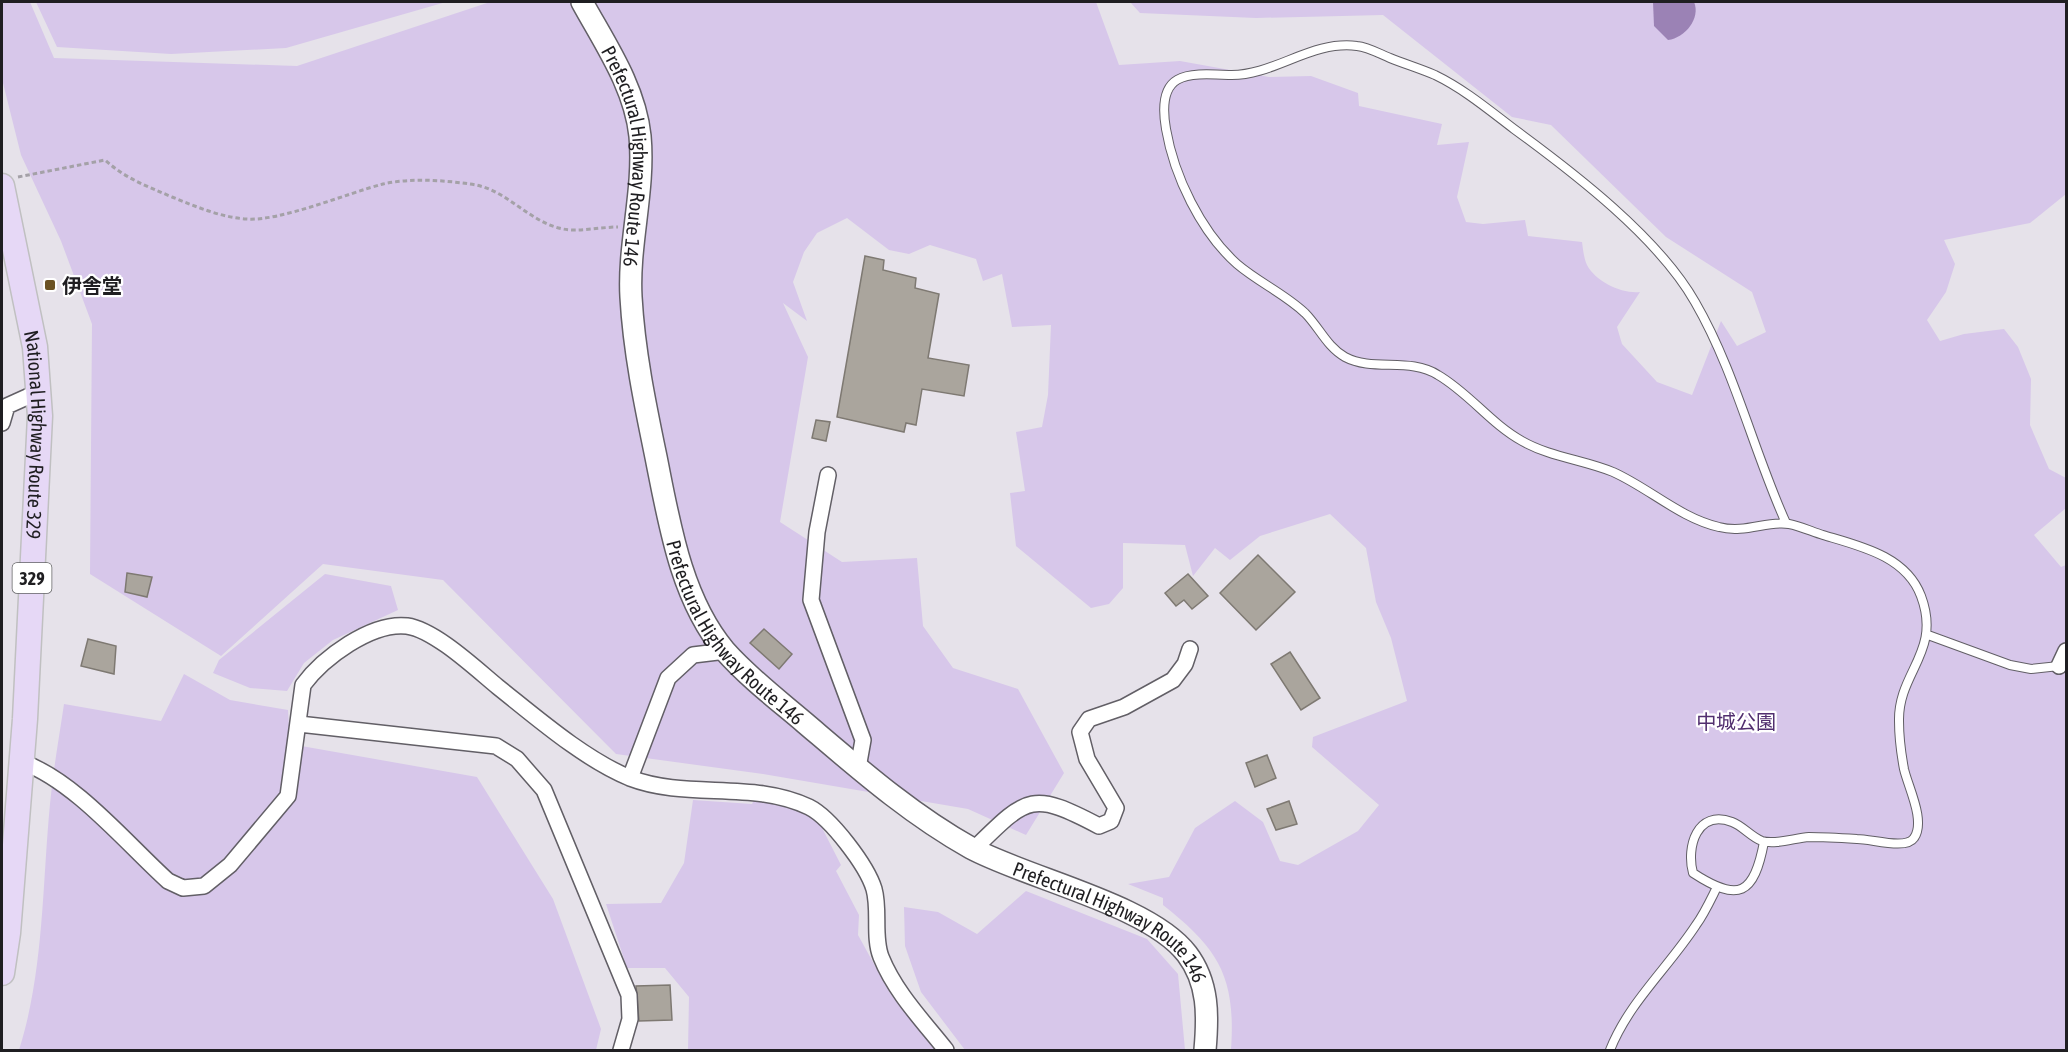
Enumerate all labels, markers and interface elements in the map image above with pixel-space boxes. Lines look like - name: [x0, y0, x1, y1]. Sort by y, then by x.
- street label: Prefectural Highway Route 146: [597, 42, 652, 267]
- place label: 伊舎堂: [62, 274, 122, 297]
- marker: 伊舎堂: [43, 278, 57, 292]
- street label: National Highway Route 329: [20, 328, 52, 540]
- street label: Prefectural Highway Route 146: [663, 537, 809, 729]
- road number: 329: [12, 563, 51, 593]
- park label: 中城公園: [1696, 710, 1776, 733]
- street label: Prefectural Highway Route 146: [1010, 856, 1212, 985]

